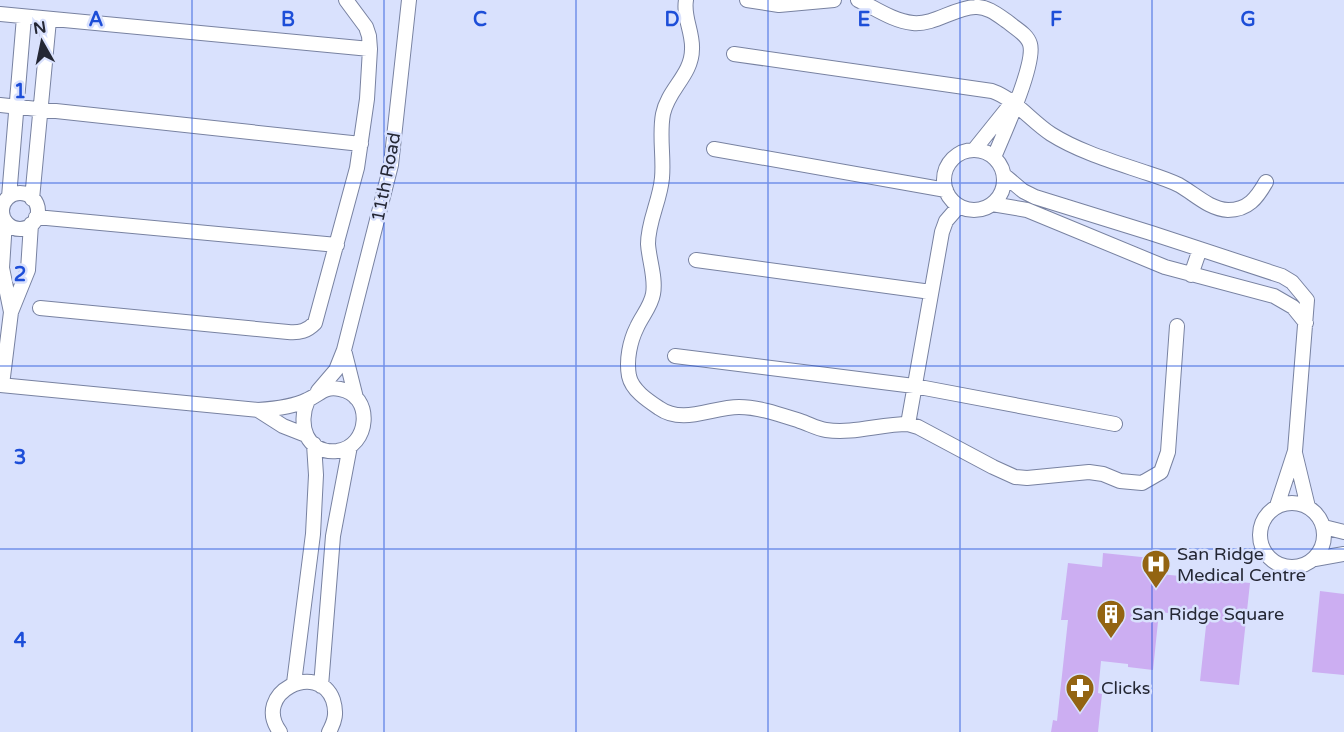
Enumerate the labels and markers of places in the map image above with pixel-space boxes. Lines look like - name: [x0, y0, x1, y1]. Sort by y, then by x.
- place label: San Ridge Medical Centre: [1177, 543, 1306, 586]
- hospital icon: San Ridge Medical Centre: [1140, 548, 1172, 590]
- building icon: San Ridge Square: [1095, 598, 1127, 640]
- place label: San Ridge Square: [1132, 603, 1284, 625]
- pharmacy icon: Clicks: [1064, 672, 1096, 714]
- place label: Clicks: [1101, 677, 1150, 699]

